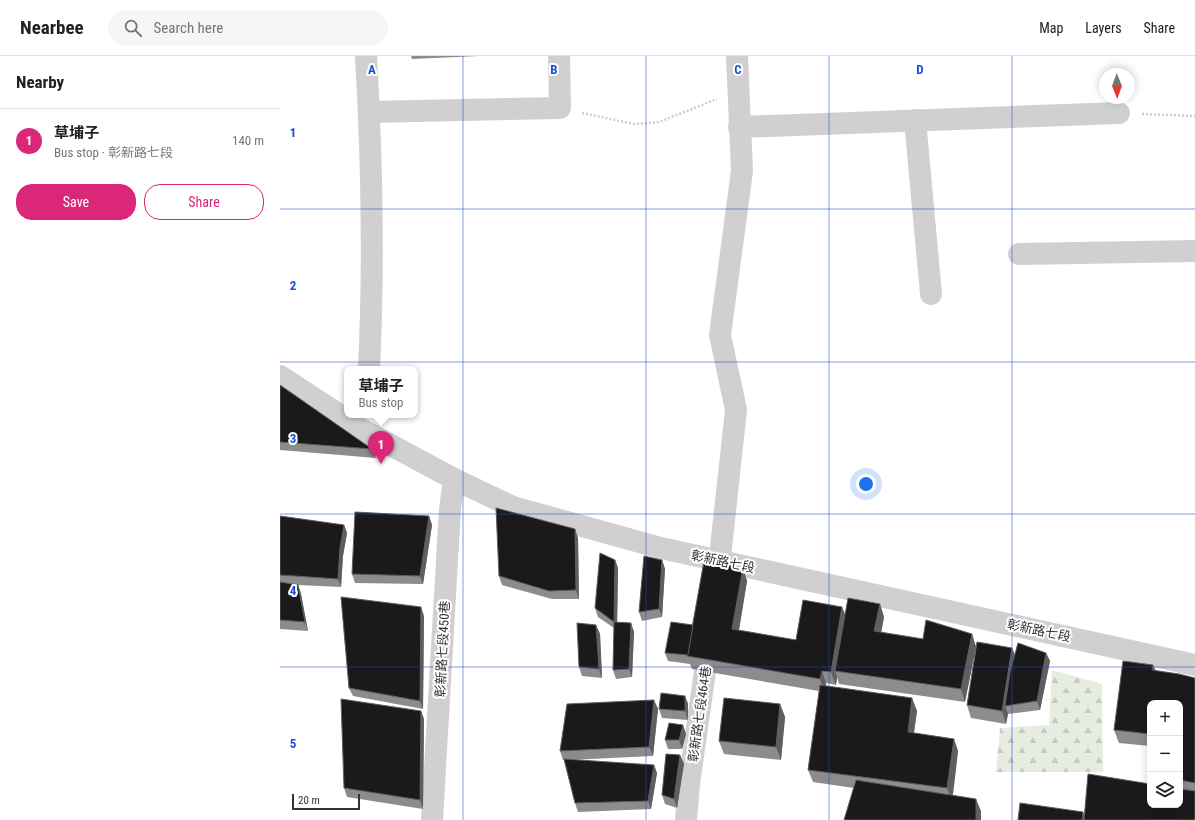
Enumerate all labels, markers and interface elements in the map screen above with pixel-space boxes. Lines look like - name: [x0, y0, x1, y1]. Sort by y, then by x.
- search box: [108, 10, 388, 46]
- text: Nearbee: [20, 16, 84, 39]
- icon: search: [122, 17, 144, 39]
- text: Search here: [154, 19, 223, 37]
- text: Map: [1039, 20, 1063, 36]
- text: Layers: [1085, 20, 1122, 36]
- text: Share: [1144, 20, 1175, 36]
- text: A: [368, 62, 376, 77]
- text: B: [550, 62, 558, 77]
- text: C: [734, 62, 742, 77]
- text: D: [916, 62, 924, 77]
- north arrow: [1099, 68, 1135, 104]
- text: Nearby: [16, 72, 64, 92]
- text: 草埔子: [54, 124, 99, 142]
- text: 1: [290, 125, 296, 140]
- text: 1: [26, 133, 32, 148]
- text: 140 m: [232, 133, 264, 148]
- text: Bus stop · 彰新路七段: [54, 145, 173, 160]
- button: Save: [16, 184, 136, 220]
- button: Share: [144, 184, 264, 220]
- text: 2: [290, 278, 297, 293]
- popup: [344, 366, 418, 418]
- text: 草埔子: [358, 377, 404, 395]
- text: Bus stop: [358, 395, 403, 410]
- text: 3: [290, 431, 296, 446]
- pin: 1: [368, 431, 394, 464]
- your location: [856, 474, 876, 494]
- street label: 彰新路七段: [690, 547, 756, 576]
- text: 4: [290, 583, 297, 598]
- street label: 彰新路七段450巷: [432, 600, 453, 698]
- street label: 彰新路七段: [1006, 616, 1072, 645]
- street label: 彰新路七段464巷: [685, 665, 714, 763]
- map controls: [1147, 700, 1183, 808]
- button: +: [1147, 700, 1183, 736]
- text: 5: [290, 736, 297, 751]
- button: −: [1147, 736, 1183, 772]
- button: layers: [1147, 772, 1183, 808]
- scale bar: [292, 792, 360, 811]
- text: 20 m: [298, 794, 320, 807]

